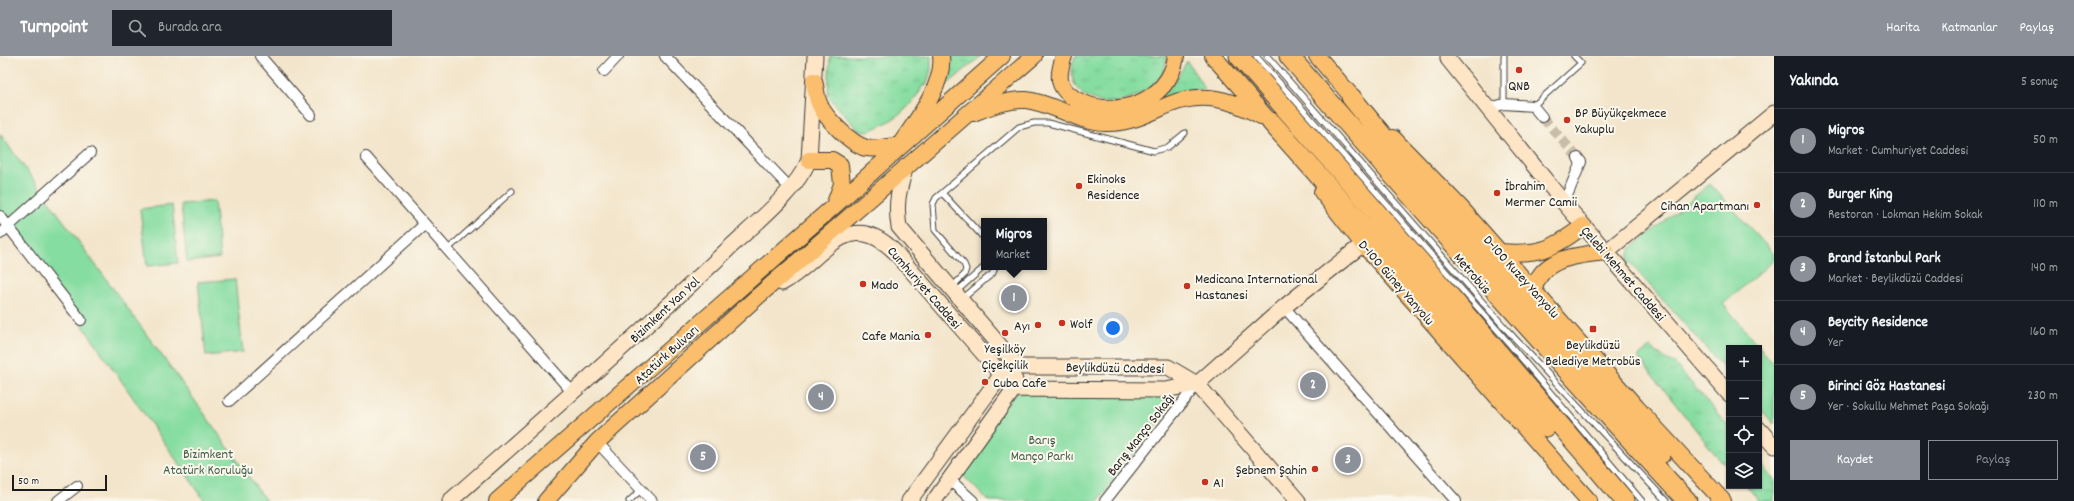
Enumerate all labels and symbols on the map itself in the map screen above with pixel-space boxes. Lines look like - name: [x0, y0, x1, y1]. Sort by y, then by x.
- marker: QNB: [1514, 65, 1524, 75]
- place label: QNB: [1508, 77, 1530, 97]
- place label: BP Büyükçekmece Yakuplu: [1575, 104, 1666, 140]
- marker: BP Büyükçekmece Yakuplu: [1562, 115, 1572, 125]
- place label: Ekinoks Residence: [1087, 170, 1139, 206]
- place label: İbrahim Mermer Camii: [1505, 177, 1577, 213]
- marker: Ekinoks Residence: [1074, 181, 1084, 191]
- marker: İbrahim Mermer Camii: [1492, 188, 1502, 198]
- place label: Cihan Apartmanı: [1661, 197, 1749, 217]
- marker: Cihan Apartmanı: [1752, 200, 1762, 210]
- street label: Çelebi Mehmet Caddesi: [1576, 222, 1670, 327]
- street label: D-100 Kuzey Yanyolu: [1478, 231, 1563, 323]
- street label: D-100 Güney Yanyolu: [1353, 236, 1438, 330]
- street label: Cumhuriyet Caddesi: [882, 242, 966, 335]
- street label: Metrobüs: [1448, 249, 1495, 299]
- place label: Medicana International Hastanesi: [1195, 270, 1318, 306]
- street label: Bizimkent Yan Yol: [626, 272, 705, 348]
- place label: Mado: [871, 276, 899, 296]
- marker: Mado: [858, 279, 868, 289]
- marker: Medicana International Hastanesi: [1182, 281, 1192, 291]
- pin: 1: [1001, 283, 1027, 313]
- place label: Wolf: [1070, 315, 1094, 335]
- place label: Ayı: [1014, 317, 1030, 337]
- marker: Wolf: [1057, 318, 1067, 328]
- your location: [1103, 318, 1123, 338]
- marker: Ayı: [1033, 320, 1043, 330]
- street label: Atatürk Bulvarı: [631, 321, 704, 390]
- marker: Beylikdüzü Belediye Metrobüs: [1588, 324, 1598, 334]
- place label: Cafe Mania: [862, 327, 920, 347]
- marker: Yeşilköy Çiçekçilik: [1000, 328, 1010, 338]
- marker: Cafe Mania: [923, 330, 933, 340]
- place label: Beylikdüzü Belediye Metrobüs: [1545, 336, 1641, 372]
- place label: Yeşilköy Çiçekçilik: [982, 340, 1028, 376]
- street label: Beylikdüzü Caddesi: [1066, 358, 1165, 380]
- pin: 2: [1300, 370, 1326, 400]
- place label: Cuba Cafe: [993, 374, 1046, 394]
- marker: Cuba Cafe: [980, 377, 990, 387]
- pin: 4: [808, 382, 834, 412]
- street label: Barış Manço Sokağı: [1103, 390, 1180, 481]
- park label: Barış Manço Parkı: [1011, 431, 1073, 467]
- pin: 5: [690, 442, 716, 472]
- park label: Bizimkent Atatürk Koruluğu: [163, 445, 253, 481]
- pin: 3: [1335, 445, 1361, 475]
- place label: Şebnem Şahin: [1236, 461, 1307, 481]
- marker: Şebnem Şahin: [1310, 464, 1320, 474]
- scale bar: [12, 473, 107, 492]
- place label: A1: [1213, 474, 1224, 494]
- marker: A1: [1200, 477, 1210, 487]

